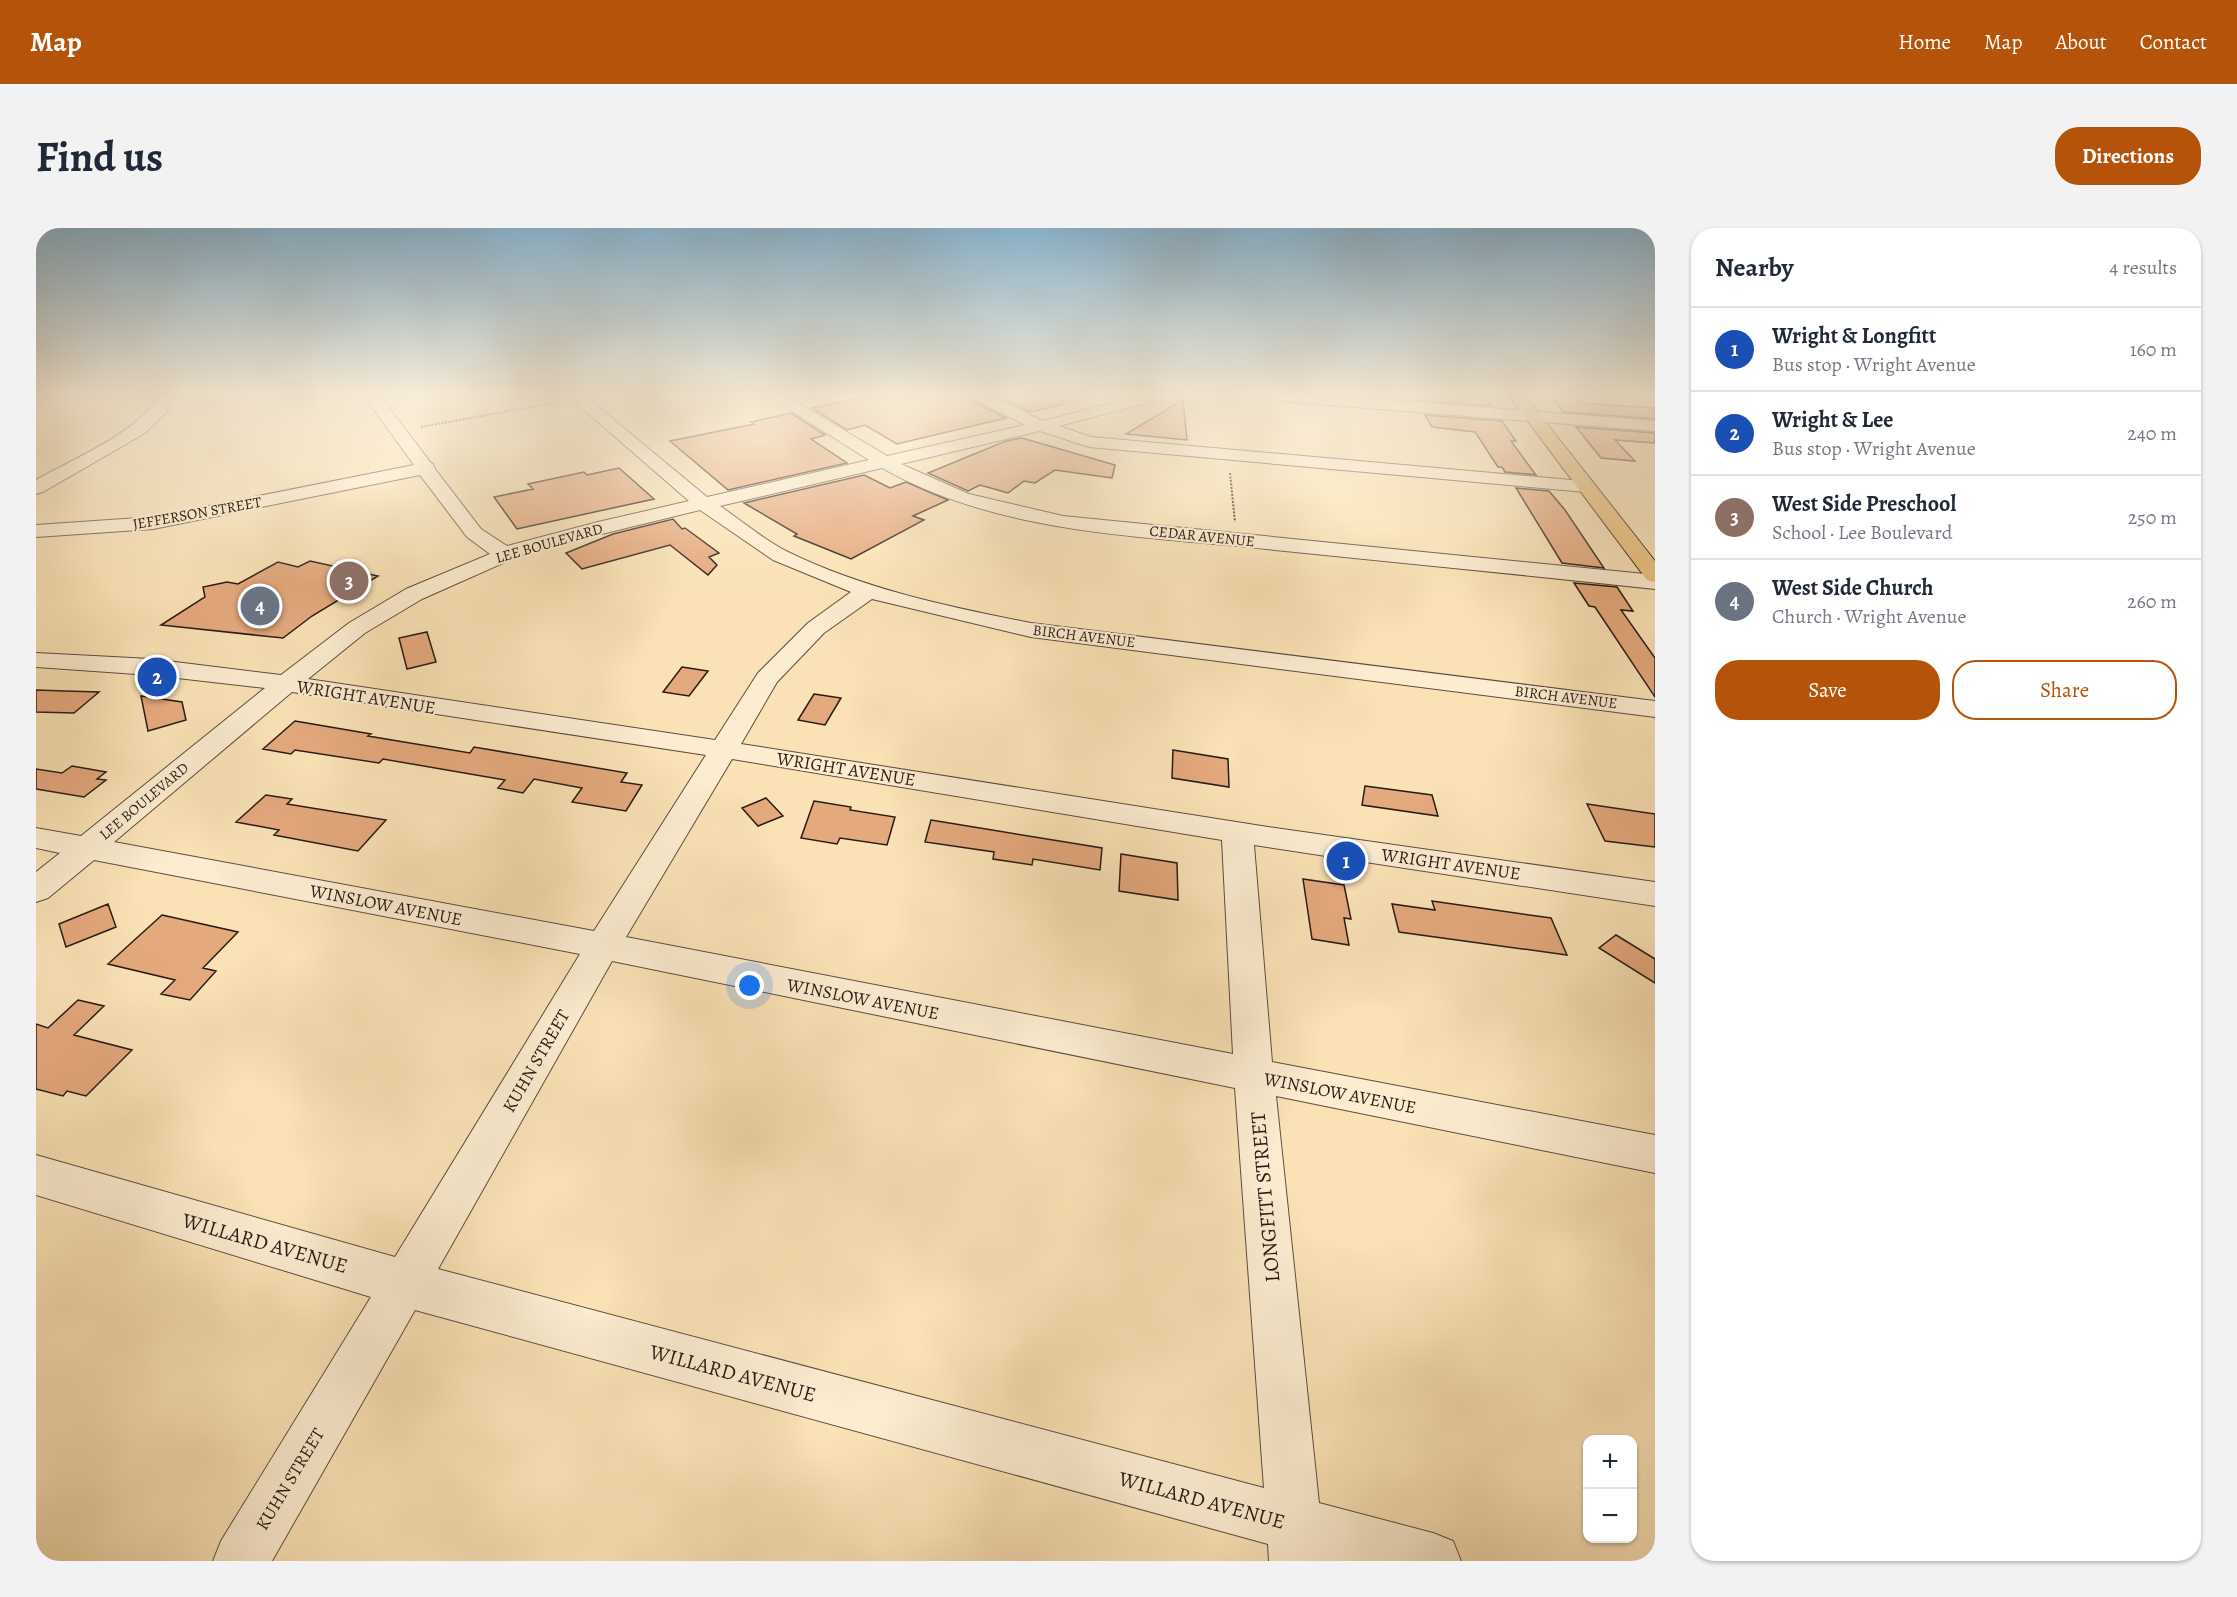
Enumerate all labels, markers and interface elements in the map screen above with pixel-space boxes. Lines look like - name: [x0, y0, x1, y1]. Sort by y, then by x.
- text: Map: [30, 23, 82, 61]
- text: Home: [1898, 28, 1951, 56]
- text: Map: [1984, 28, 2022, 56]
- text: About: [2055, 28, 2107, 56]
- text: Contact: [2140, 28, 2207, 56]
- button: Directions: [2055, 127, 2201, 185]
- text: Find us: [36, 128, 163, 185]
- text: Nearby: [1715, 250, 1794, 285]
- text: 4 results: [2109, 254, 2177, 281]
- text: Wright & Longfitt: [1772, 321, 1936, 351]
- text: 1: [1731, 336, 1738, 363]
- text: 160 m: [2130, 336, 2177, 363]
- text: Bus stop · Wright Avenue: [1772, 351, 1976, 378]
- text: Wright & Lee: [1772, 405, 1893, 435]
- text: 2: [1730, 420, 1739, 447]
- text: 240 m: [2127, 420, 2177, 447]
- text: Bus stop · Wright Avenue: [1772, 435, 1976, 462]
- text: West Side Preschool: [1772, 489, 1956, 519]
- street label: JEFFERSON STREET: [131, 492, 264, 534]
- text: 3: [1730, 504, 1739, 531]
- text: 250 m: [2128, 504, 2177, 531]
- street label: LEE BOULEVARD: [493, 518, 605, 568]
- text: School · Lee Boulevard: [1772, 519, 1953, 546]
- street label: CEDAR AVENUE: [1148, 521, 1256, 551]
- pin: 3: [330, 558, 368, 604]
- text: West Side Church: [1772, 573, 1934, 603]
- pin: 4: [240, 584, 280, 628]
- text: 4: [1730, 588, 1739, 615]
- text: 260 m: [2127, 588, 2177, 615]
- text: Church · Wright Avenue: [1772, 603, 1966, 630]
- street label: BIRCH AVENUE: [1032, 620, 1136, 652]
- pin: 2: [138, 654, 176, 700]
- button: Save: [1715, 660, 1940, 720]
- button: Share: [1952, 660, 2177, 720]
- street label: WRIGHT AVENUE: [294, 674, 437, 720]
- street label: BIRCH AVENUE: [1514, 681, 1618, 713]
- street label: WRIGHT AVENUE: [774, 746, 917, 792]
- street label: LEE BOULEVARD: [95, 758, 193, 844]
- pin: 1: [1326, 838, 1366, 884]
- street label: WRIGHT AVENUE: [1379, 842, 1522, 886]
- street label: WINSLOW AVENUE: [307, 878, 464, 932]
- your location: [735, 971, 764, 1000]
- street label: WINSLOW AVENUE: [784, 972, 941, 1026]
- street label: KUHN STREET: [497, 1005, 575, 1117]
- street label: WINSLOW AVENUE: [1261, 1066, 1418, 1120]
- street label: LONGFITT STREET: [1244, 1110, 1286, 1284]
- street label: WILLARD AVENUE: [178, 1206, 351, 1280]
- street label: WILLARD AVENUE: [646, 1337, 819, 1409]
- street label: KUHN STREET: [250, 1423, 330, 1535]
- map controls: [1583, 1435, 1637, 1543]
- button: +: [1583, 1435, 1637, 1489]
- street label: WILLARD AVENUE: [1115, 1464, 1288, 1536]
- button: −: [1583, 1489, 1637, 1543]

